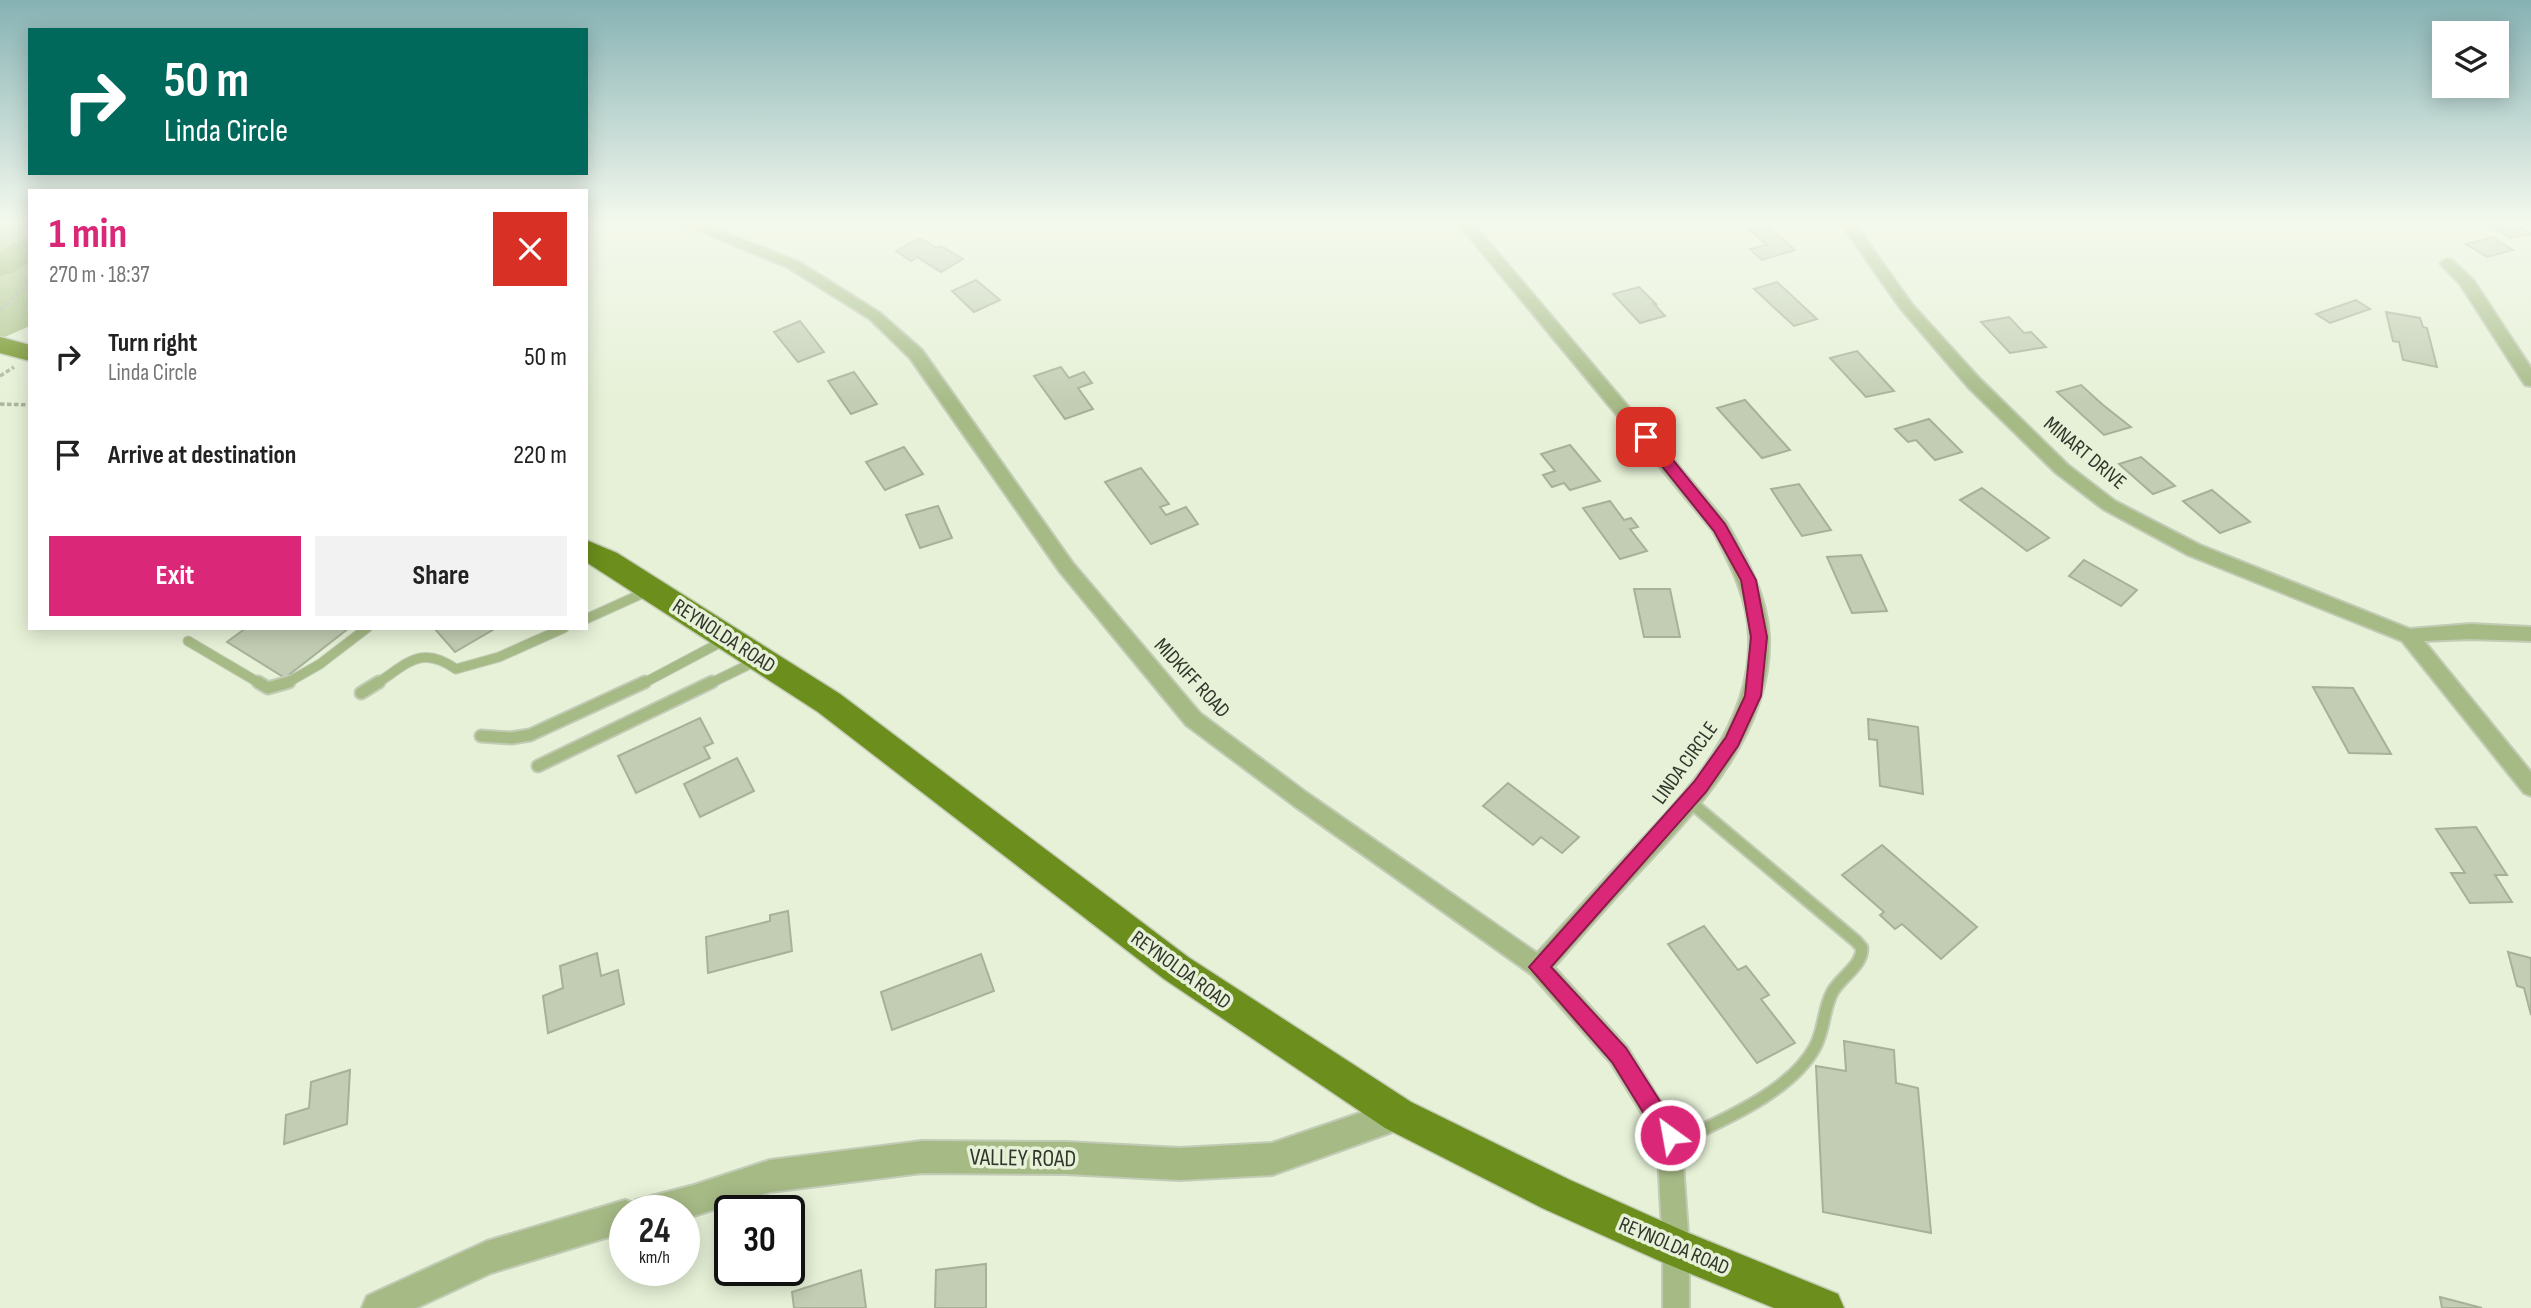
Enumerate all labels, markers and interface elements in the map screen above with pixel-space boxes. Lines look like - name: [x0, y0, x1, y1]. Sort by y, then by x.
- map controls: [2432, 21, 2509, 98]
- button: layers: [2432, 21, 2509, 98]
- text: 50 m: [164, 52, 249, 111]
- icon: right: [49, 56, 140, 147]
- text: Linda Circle: [164, 112, 288, 151]
- text: 1 min: [49, 209, 127, 260]
- button: close: [493, 212, 567, 286]
- text: 270 m · 18:37: [49, 261, 150, 289]
- text: Turn right: [108, 328, 197, 359]
- icon: right: [49, 338, 87, 376]
- text: 50 m: [524, 342, 567, 373]
- text: Linda Circle: [108, 359, 197, 387]
- pin: [1616, 407, 1676, 467]
- street label: MINART DRIVE: [2039, 411, 2131, 495]
- icon: arrive: [1627, 418, 1665, 456]
- icon: arrive: [49, 436, 87, 474]
- text: Arrive at destination: [108, 440, 296, 471]
- text: 220 m: [513, 440, 567, 471]
- button: Exit: [49, 536, 301, 616]
- button: Share: [315, 536, 567, 616]
- street label: REYNOLDA ROAD: [668, 594, 780, 678]
- street label: MIDKIFF ROAD: [1149, 633, 1235, 723]
- street label: LINDA CIRCLE: [1647, 717, 1723, 809]
- street label: REYNOLDA ROAD: [1126, 925, 1236, 1015]
- position arrow: [1633, 1098, 1707, 1172]
- street label: VALLEY ROAD: [969, 1143, 1077, 1173]
- speed limit sign: 30: [714, 1195, 805, 1286]
- text: 24: [639, 1210, 670, 1253]
- street label: REYNOLDA ROAD: [1615, 1212, 1733, 1280]
- text: km/h: [639, 1247, 670, 1268]

